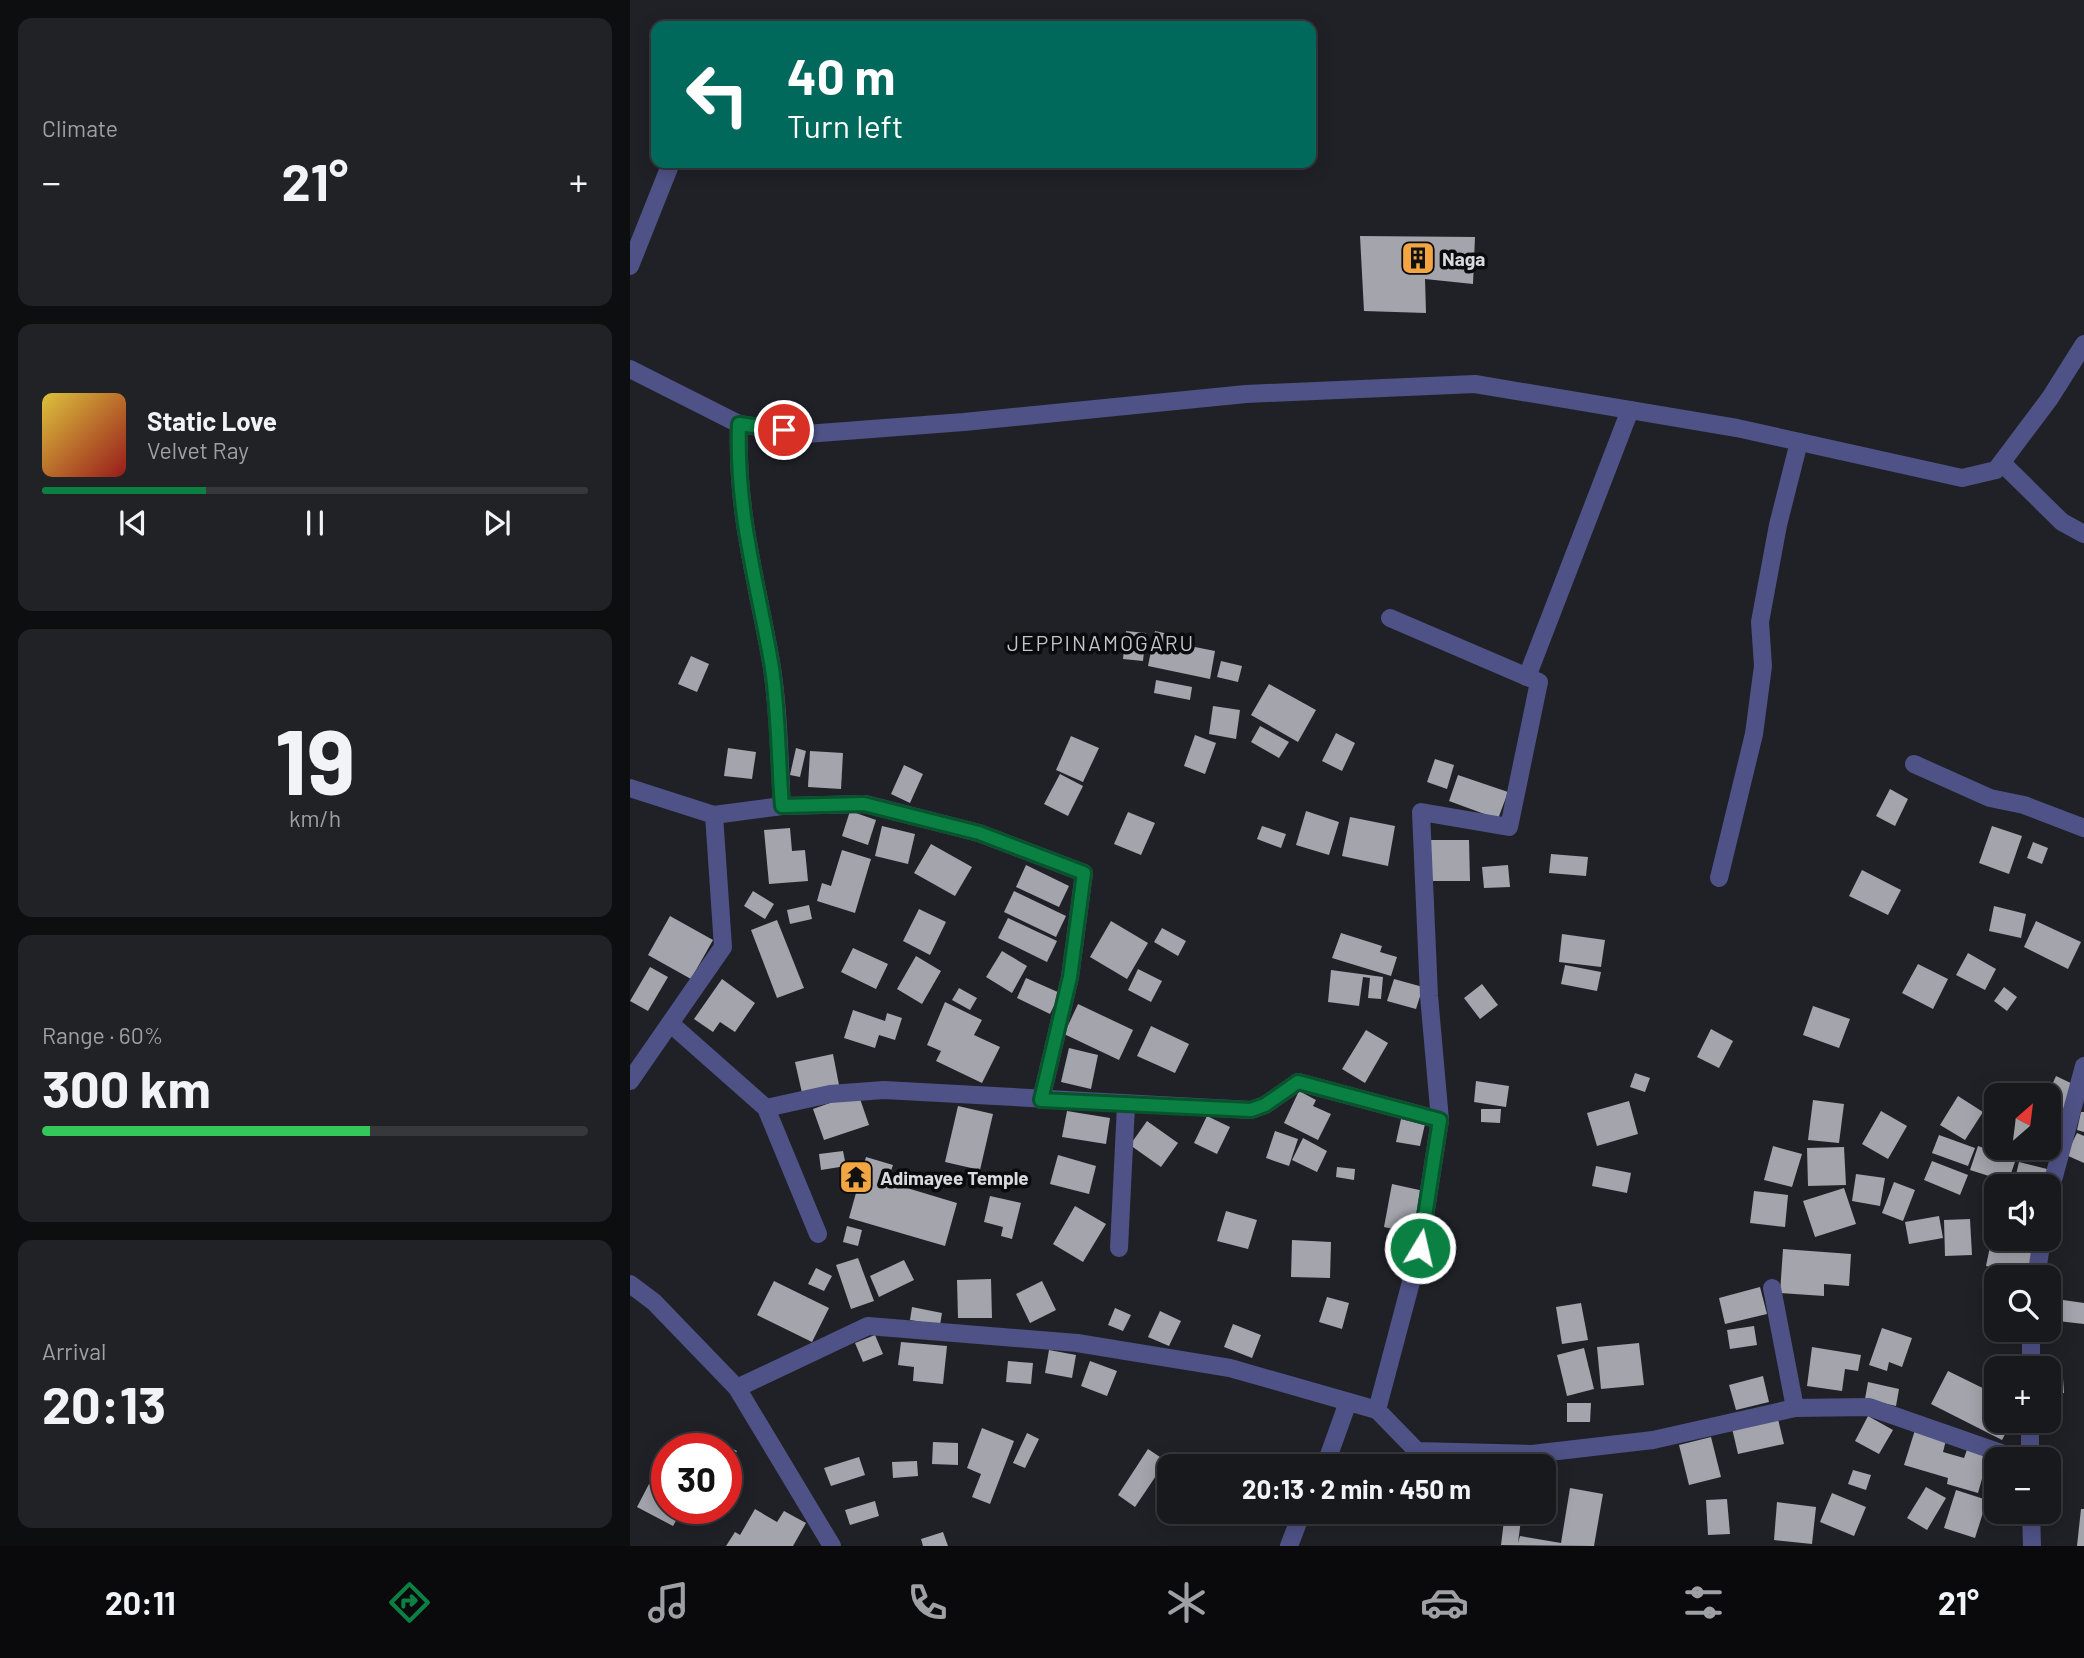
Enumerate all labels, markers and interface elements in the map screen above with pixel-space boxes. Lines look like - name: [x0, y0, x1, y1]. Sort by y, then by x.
- text: 40 m: [787, 46, 895, 105]
- icon: left: [672, 49, 763, 140]
- text: Turn left: [787, 106, 904, 144]
- text: Climate: [42, 114, 118, 142]
- text: 21°: [282, 149, 348, 211]
- text: −: [42, 158, 61, 204]
- text: +: [569, 158, 588, 204]
- building icon: Naga: [1399, 239, 1437, 277]
- place label: Naga: [1442, 247, 1485, 270]
- pin: [754, 400, 814, 460]
- text: Static Love: [147, 405, 277, 436]
- icon: arrive: [765, 411, 803, 449]
- text: Velvet Ray: [147, 436, 249, 464]
- icon: previous: [114, 504, 152, 542]
- icon: pause: [296, 504, 334, 542]
- icon: next: [478, 504, 516, 542]
- district label: JEPPINAMOGARU: [1007, 630, 1195, 655]
- text: 19: [275, 704, 355, 813]
- text: km/h: [289, 804, 341, 832]
- text: Range · 60%: [42, 1021, 163, 1049]
- text: 300 km: [42, 1056, 211, 1118]
- north arrow: [1984, 1083, 2062, 1160]
- map controls: [1984, 1083, 2061, 1524]
- temple icon: Adimayee Temple: [837, 1158, 875, 1196]
- place label: Adimayee Temple: [880, 1166, 1029, 1189]
- button: sound: [1984, 1174, 2061, 1251]
- position arrow: [1383, 1211, 1457, 1285]
- button: search: [1984, 1265, 2061, 1342]
- text: Arrival: [42, 1337, 106, 1365]
- button: +: [1984, 1356, 2061, 1433]
- text: 20:13: [42, 1372, 166, 1434]
- speed limit sign: 30: [651, 1433, 742, 1524]
- button: −: [1984, 1447, 2061, 1524]
- text: 20:13 · 2 min · 450 m: [1242, 1473, 1471, 1504]
- icon: directions: [385, 1578, 434, 1627]
- icon: music: [644, 1578, 693, 1627]
- icon: phone: [903, 1578, 952, 1627]
- icon: climate: [1162, 1578, 1211, 1627]
- icon: car: [1420, 1578, 1469, 1627]
- icon: filters: [1679, 1578, 1728, 1627]
- text: 20:11: [105, 1583, 176, 1621]
- text: 21°: [1938, 1583, 1979, 1621]

